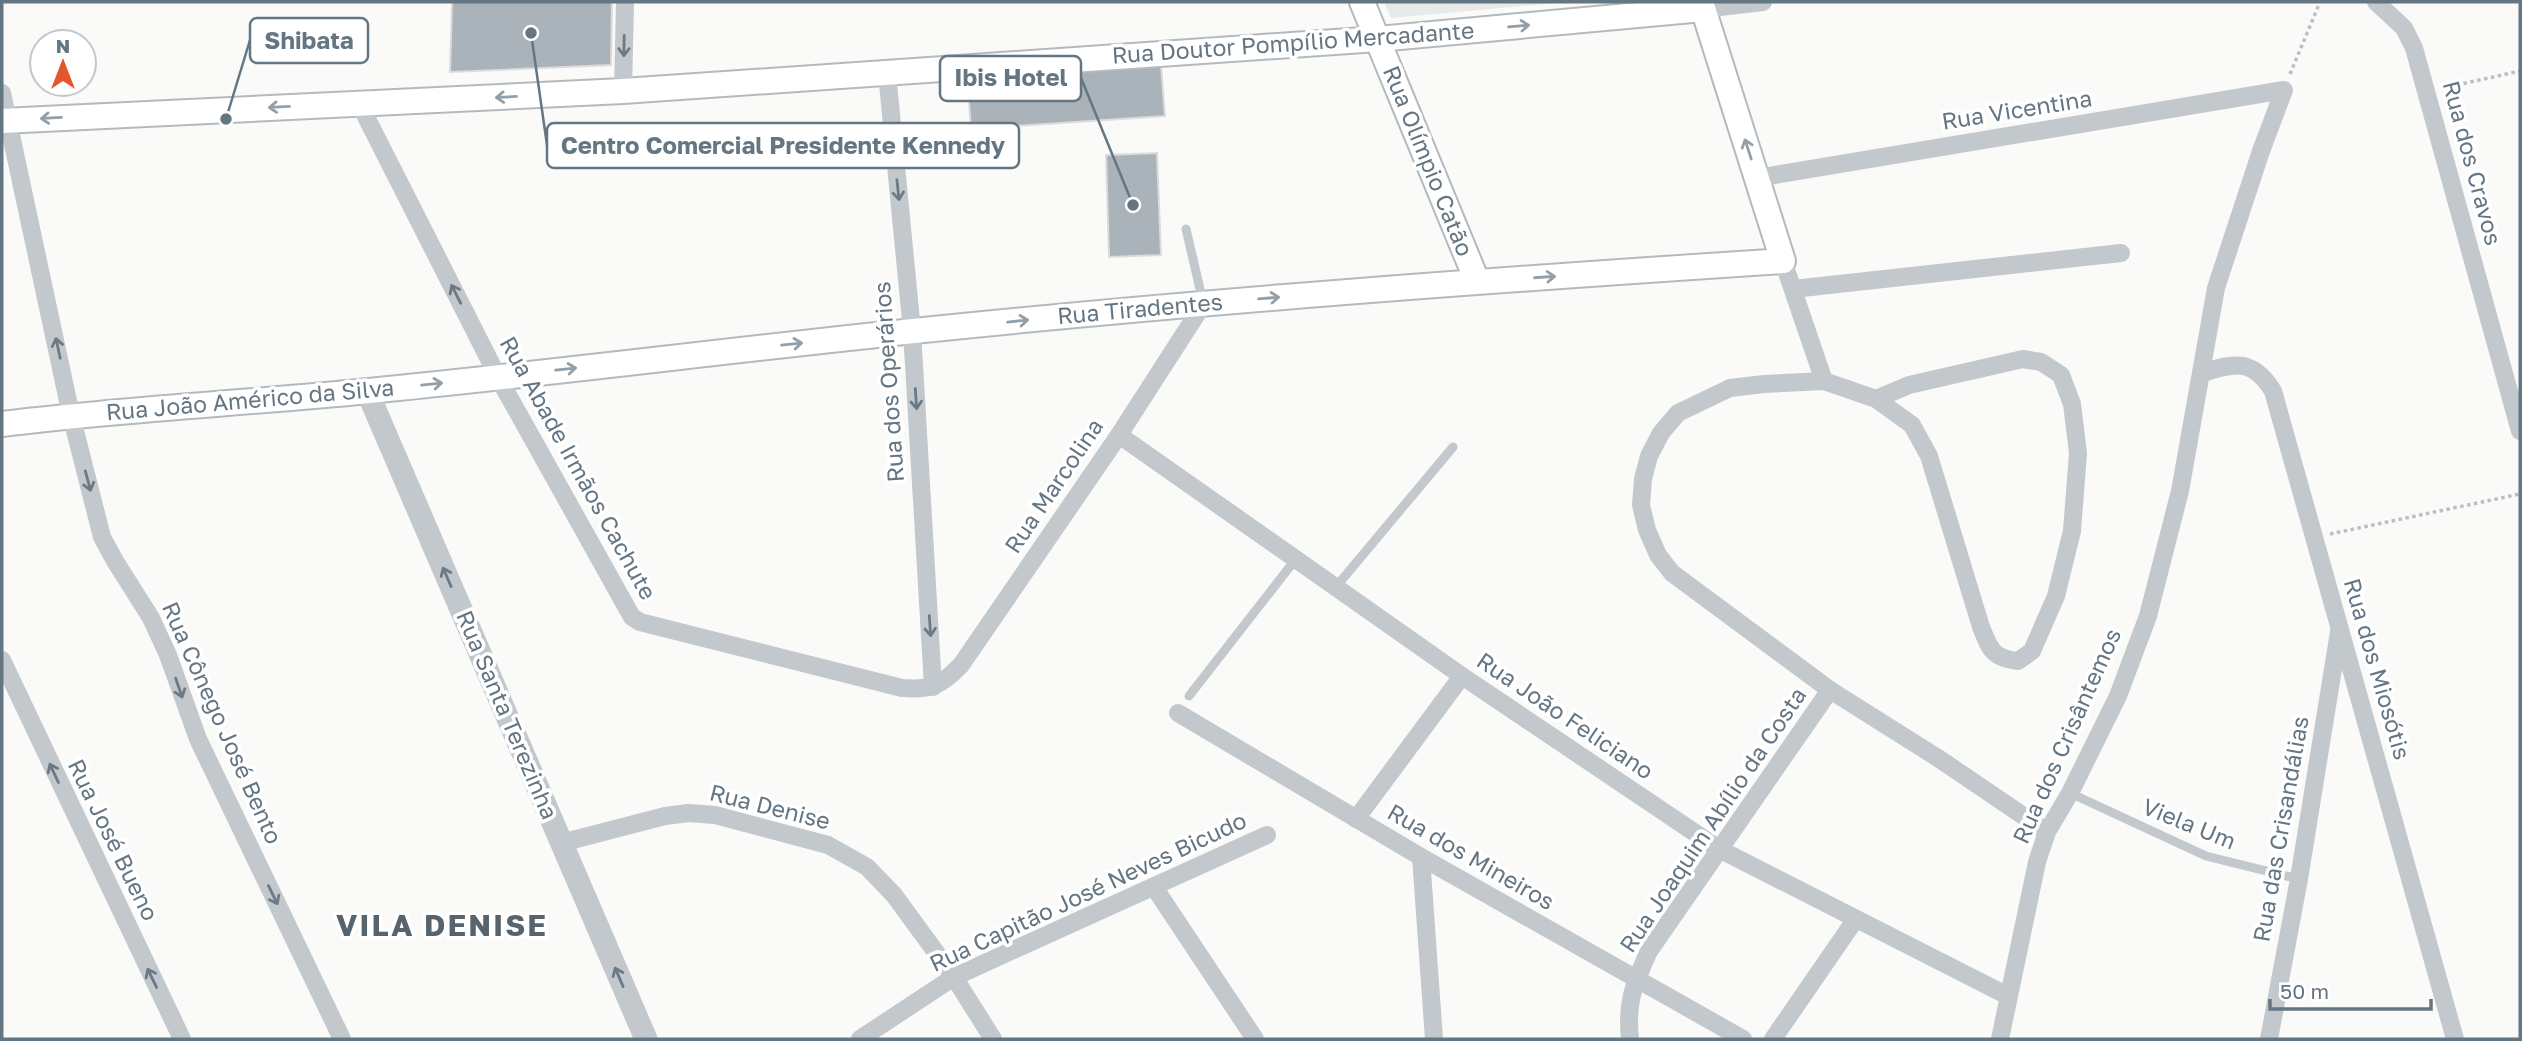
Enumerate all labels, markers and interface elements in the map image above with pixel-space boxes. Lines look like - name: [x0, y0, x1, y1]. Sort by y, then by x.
- street label: Rua Doutor Pompílio Mercadante: [1111, 15, 1475, 69]
- callout: Shibata: [250, 18, 368, 63]
- one-way arrow: [1507, 19, 1530, 32]
- text: Shibata: [264, 25, 354, 54]
- north arrow: [28, 28, 98, 98]
- text: N: [56, 34, 70, 57]
- one-way arrow: [617, 35, 631, 58]
- callout: Ibis Hotel: [940, 56, 1081, 101]
- street label: Rua Olímpio Catão: [1378, 61, 1480, 260]
- text: Ibis Hotel: [954, 62, 1068, 91]
- street label: Rua dos Cravos: [2438, 77, 2508, 248]
- street label: Rua Vicentina: [1940, 83, 2094, 135]
- one-way arrow: [495, 90, 518, 103]
- one-way arrow: [267, 101, 290, 114]
- one-way arrow: [41, 112, 63, 125]
- callout: Centro Comercial Presidente Kennedy: [547, 123, 1019, 168]
- text: Centro Comercial Presidente Kennedy: [561, 130, 1006, 159]
- one-way arrow: [1741, 138, 1754, 160]
- one-way arrow: [892, 178, 905, 201]
- one-way arrow: [1533, 270, 1556, 283]
- street label: Rua dos Operários: [867, 281, 909, 483]
- one-way arrow: [448, 284, 462, 305]
- street label: Rua Tiradentes: [1056, 287, 1224, 329]
- one-way arrow: [1257, 291, 1280, 304]
- one-way arrow: [1006, 314, 1029, 327]
- street label: Rua Abade Irmãos Cachute: [495, 331, 663, 604]
- one-way arrow: [50, 337, 64, 360]
- one-way arrow: [780, 338, 803, 351]
- one-way arrow: [554, 363, 577, 376]
- street label: Rua João Américo da Silva: [105, 372, 395, 426]
- one-way arrow: [420, 378, 442, 391]
- one-way arrow: [910, 387, 923, 410]
- street label: Rua Marcolina: [998, 413, 1108, 558]
- one-way arrow: [82, 469, 95, 492]
- one-way arrow: [440, 567, 453, 588]
- street label: Rua dos Miosótis: [2339, 575, 2417, 762]
- street label: Rua Cônego José Bento: [157, 597, 289, 848]
- street label: Rua Santa Terezinha: [451, 606, 565, 823]
- one-way arrow: [924, 615, 937, 637]
- street label: Rua dos Crisântemos: [2006, 624, 2126, 847]
- street label: Rua João Feliciano: [1472, 646, 1659, 785]
- one-way arrow: [174, 676, 186, 698]
- street label: Rua Joaquim Abílio da Costa: [1613, 682, 1811, 957]
- street label: Rua das Crisandálias: [2246, 714, 2314, 944]
- street label: Rua José Bueno: [63, 754, 165, 925]
- one-way arrow: [47, 762, 60, 784]
- street label: Rua Denise: [707, 778, 833, 835]
- street label: Viela Um: [2139, 792, 2240, 854]
- street label: Rua dos Mineiros: [1383, 797, 1560, 915]
- street label: Rua Capitão José Neves Bicudo: [925, 805, 1250, 977]
- one-way arrow: [267, 884, 280, 905]
- district label: VILA DENISE: [336, 907, 548, 943]
- one-way arrow: [612, 966, 625, 988]
- one-way arrow: [145, 968, 158, 989]
- scale bar: [2270, 968, 2431, 1012]
- text: 50 m: [2280, 978, 2329, 1004]

